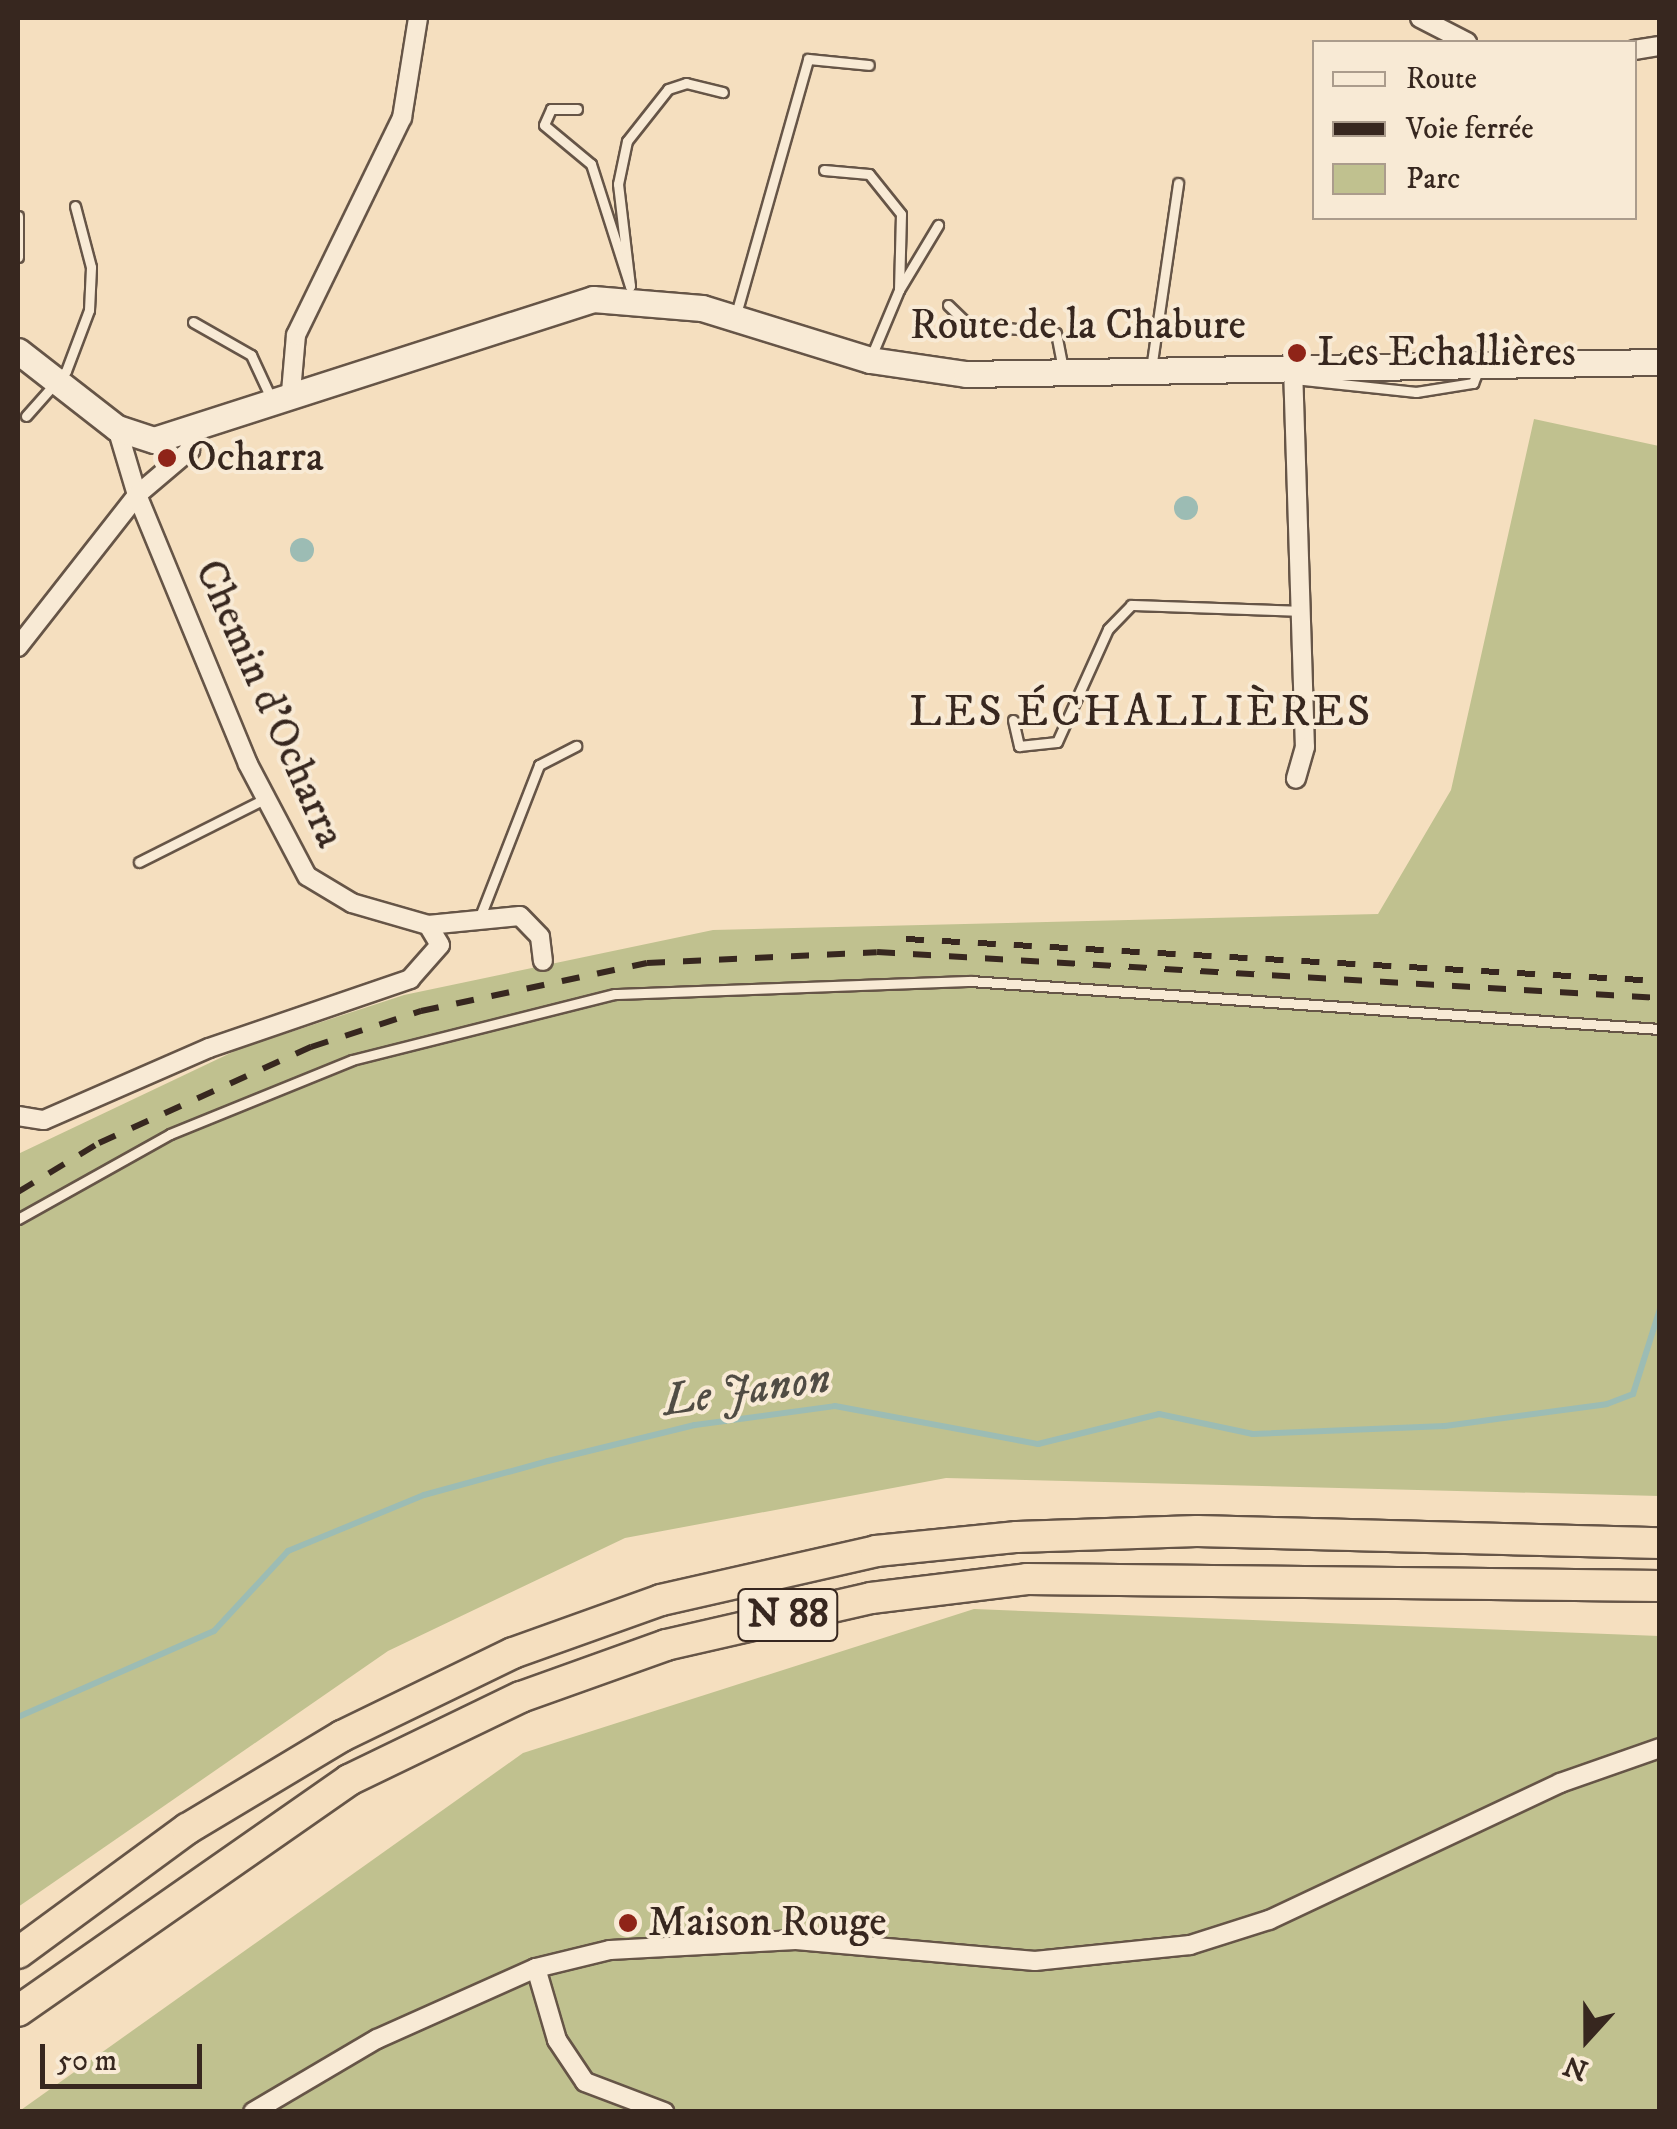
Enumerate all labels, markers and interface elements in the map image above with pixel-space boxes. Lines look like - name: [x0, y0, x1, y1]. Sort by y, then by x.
- legend: [1312, 40, 1637, 220]
- text: Route: [1406, 61, 1477, 98]
- text: Voie ferrée: [1406, 111, 1534, 148]
- text: Parc: [1406, 161, 1460, 198]
- street label: Route de la Chabure: [910, 301, 1246, 351]
- place label: Les Echallières: [1317, 328, 1576, 378]
- marker: Les Echallières: [1286, 342, 1308, 364]
- place label: Ocharra: [187, 433, 324, 483]
- marker: Ocharra: [156, 447, 178, 469]
- street label: Chemin d'Ocharra: [183, 553, 355, 855]
- district label: LES ÉCHALLIÈRES: [909, 686, 1373, 740]
- water label: Le Janon: [660, 1353, 834, 1429]
- road number: N 88: [736, 1580, 840, 1650]
- place label: Maison Rouge: [648, 1898, 887, 1948]
- marker: Maison Rouge: [617, 1912, 639, 1934]
- north arrow: [1537, 1989, 1637, 2089]
- scale bar: [45, 2024, 208, 2086]
- text: 50 m: [57, 2043, 117, 2080]
- text: N: [1559, 2047, 1593, 2088]

